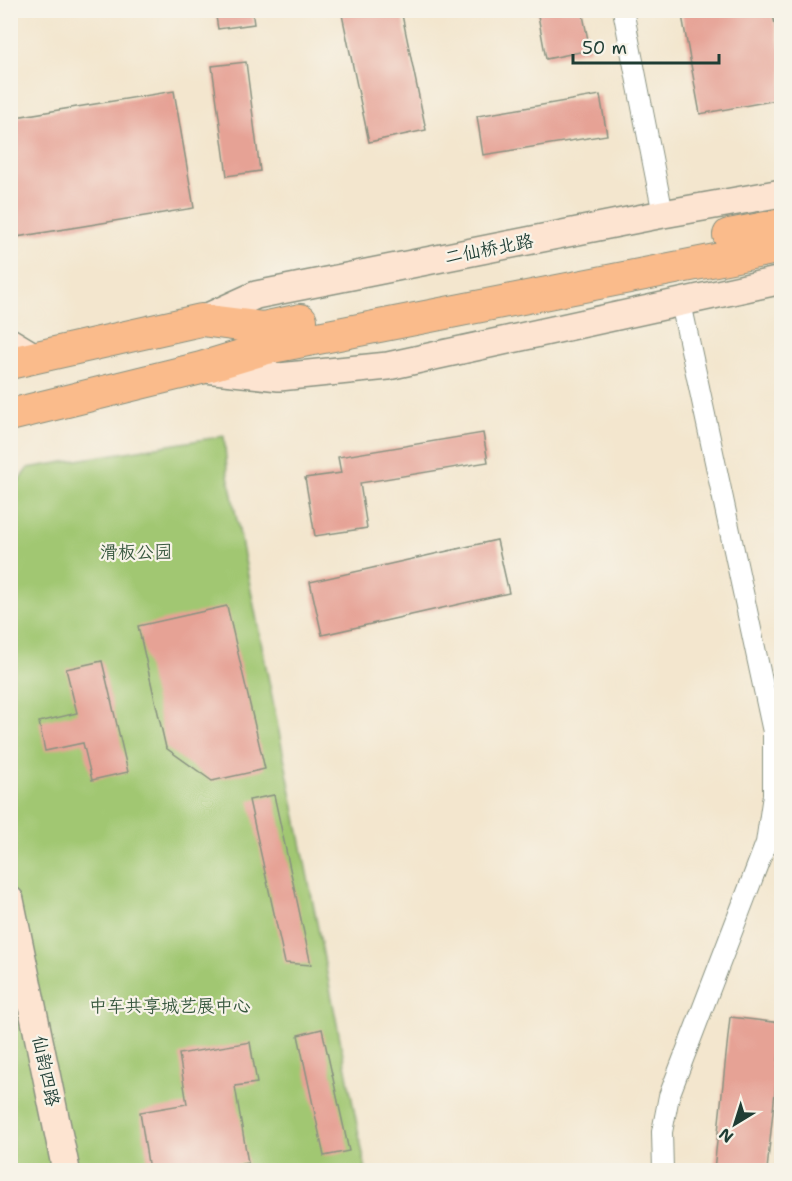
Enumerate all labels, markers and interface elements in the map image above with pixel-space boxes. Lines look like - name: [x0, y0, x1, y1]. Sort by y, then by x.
- scale bar: [573, 27, 718, 65]
- text: 50 m: [582, 36, 627, 60]
- street label: 二仙桥北路: [443, 229, 535, 269]
- park label: 滑板公园: [100, 540, 172, 564]
- park label: 中车共享城艺展中心: [89, 994, 251, 1018]
- street label: 仙韵四路: [27, 1033, 65, 1109]
- north arrow: [705, 1094, 765, 1154]
- text: N: [715, 1123, 738, 1148]

